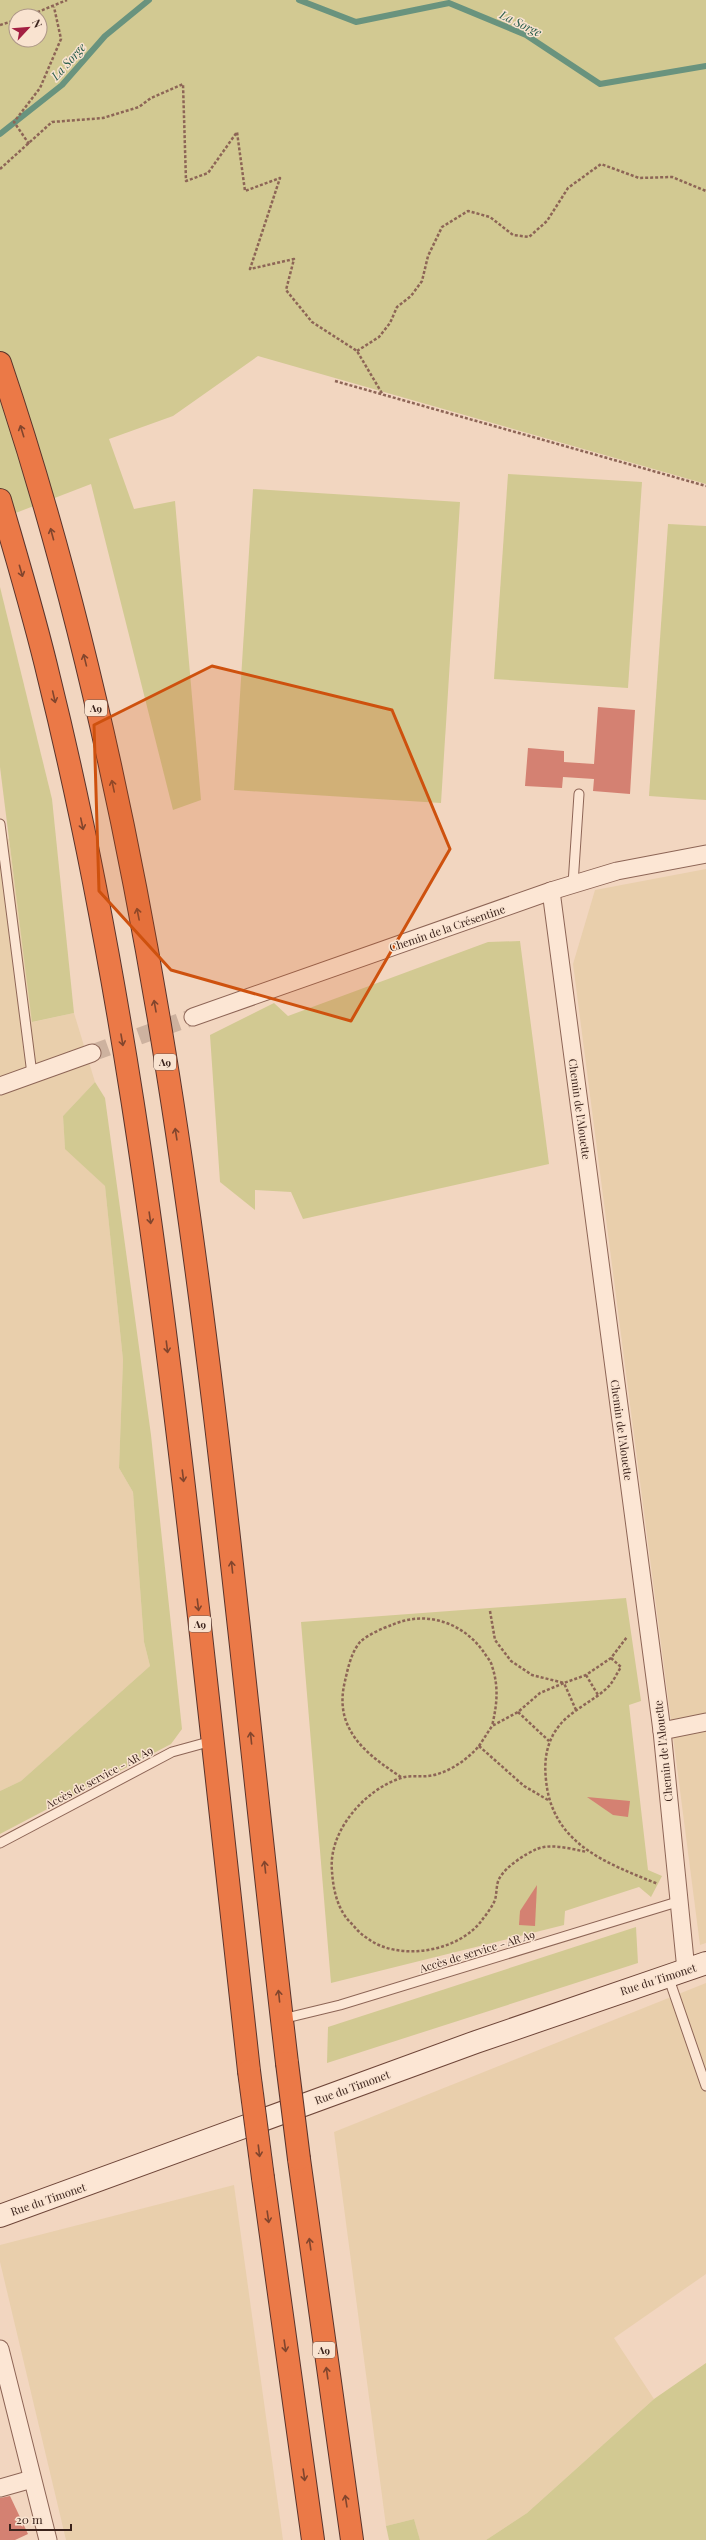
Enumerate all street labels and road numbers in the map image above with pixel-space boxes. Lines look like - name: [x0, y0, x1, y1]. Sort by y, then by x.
- road number: A9: [85, 700, 107, 716]
- street label: Chemin de la Crésentine: [387, 901, 507, 955]
- road number: A9: [154, 1054, 176, 1070]
- street label: Chemin de l'Alouette: [565, 1058, 595, 1161]
- street label: Chemin de l'Alouette: [607, 1379, 637, 1482]
- road number: A9: [189, 1616, 211, 1632]
- street label: Chemin de l'Alouette: [650, 1699, 676, 1802]
- street label: Accès de service - AR A9: [42, 1742, 156, 1812]
- street label: Accès de service - AR A9: [417, 1926, 537, 1976]
- street label: Rue du Timonet: [618, 1960, 698, 1998]
- street label: Rue du Timonet: [312, 2066, 392, 2108]
- street label: Rue du Timonet: [8, 2179, 88, 2219]
- road number: A9: [313, 2342, 335, 2358]

